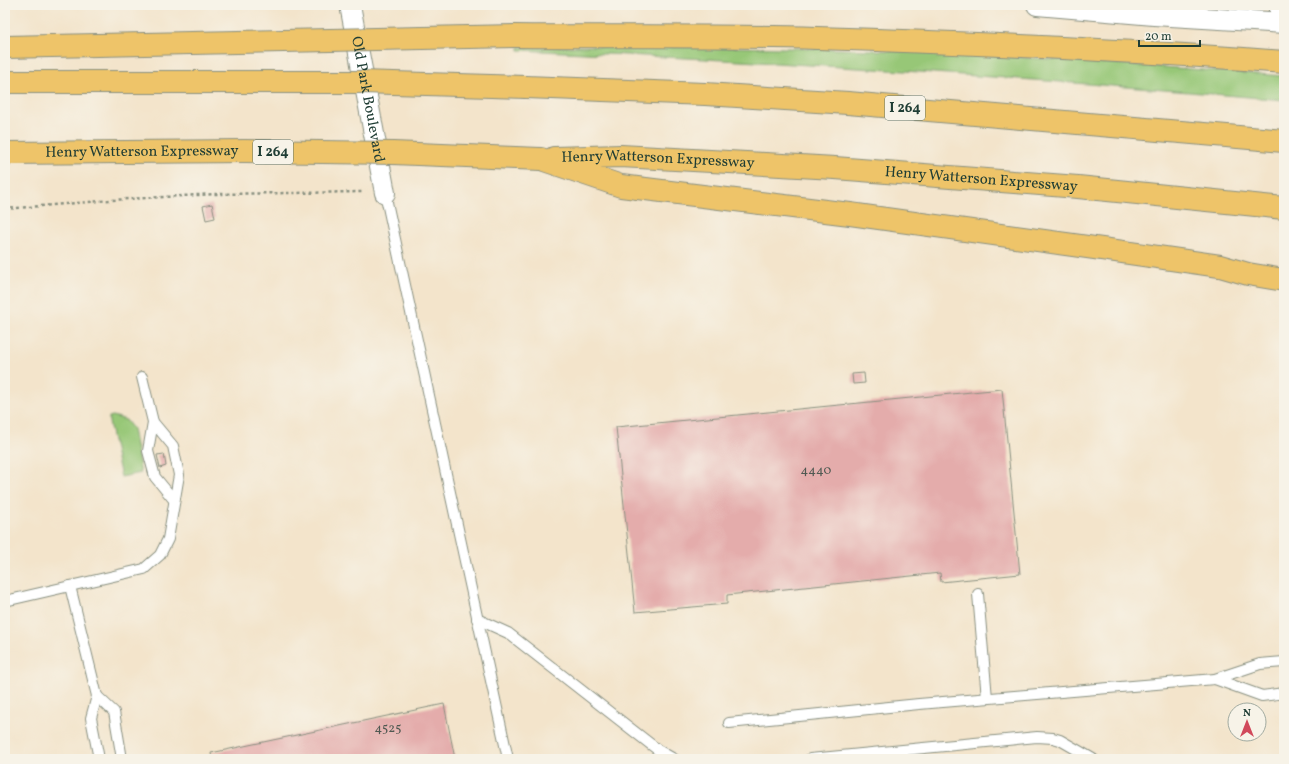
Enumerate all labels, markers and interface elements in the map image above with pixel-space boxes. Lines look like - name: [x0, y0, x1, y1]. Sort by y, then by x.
- scale bar: [1139, 22, 1200, 48]
- text: 20 m: [1145, 29, 1172, 45]
- street label: Old Park Boulevard: [346, 34, 390, 164]
- road number: I 264: [885, 96, 925, 120]
- road number: I 264: [253, 140, 293, 164]
- street label: Henry Watterson Expressway: [45, 141, 239, 163]
- street label: Henry Watterson Expressway: [561, 145, 755, 174]
- street label: Henry Watterson Expressway: [884, 161, 1078, 197]
- house number: 4440: [801, 462, 832, 480]
- north arrow: [1227, 702, 1267, 742]
- text: N: [1243, 706, 1251, 721]
- house number: 4525: [375, 720, 401, 738]

